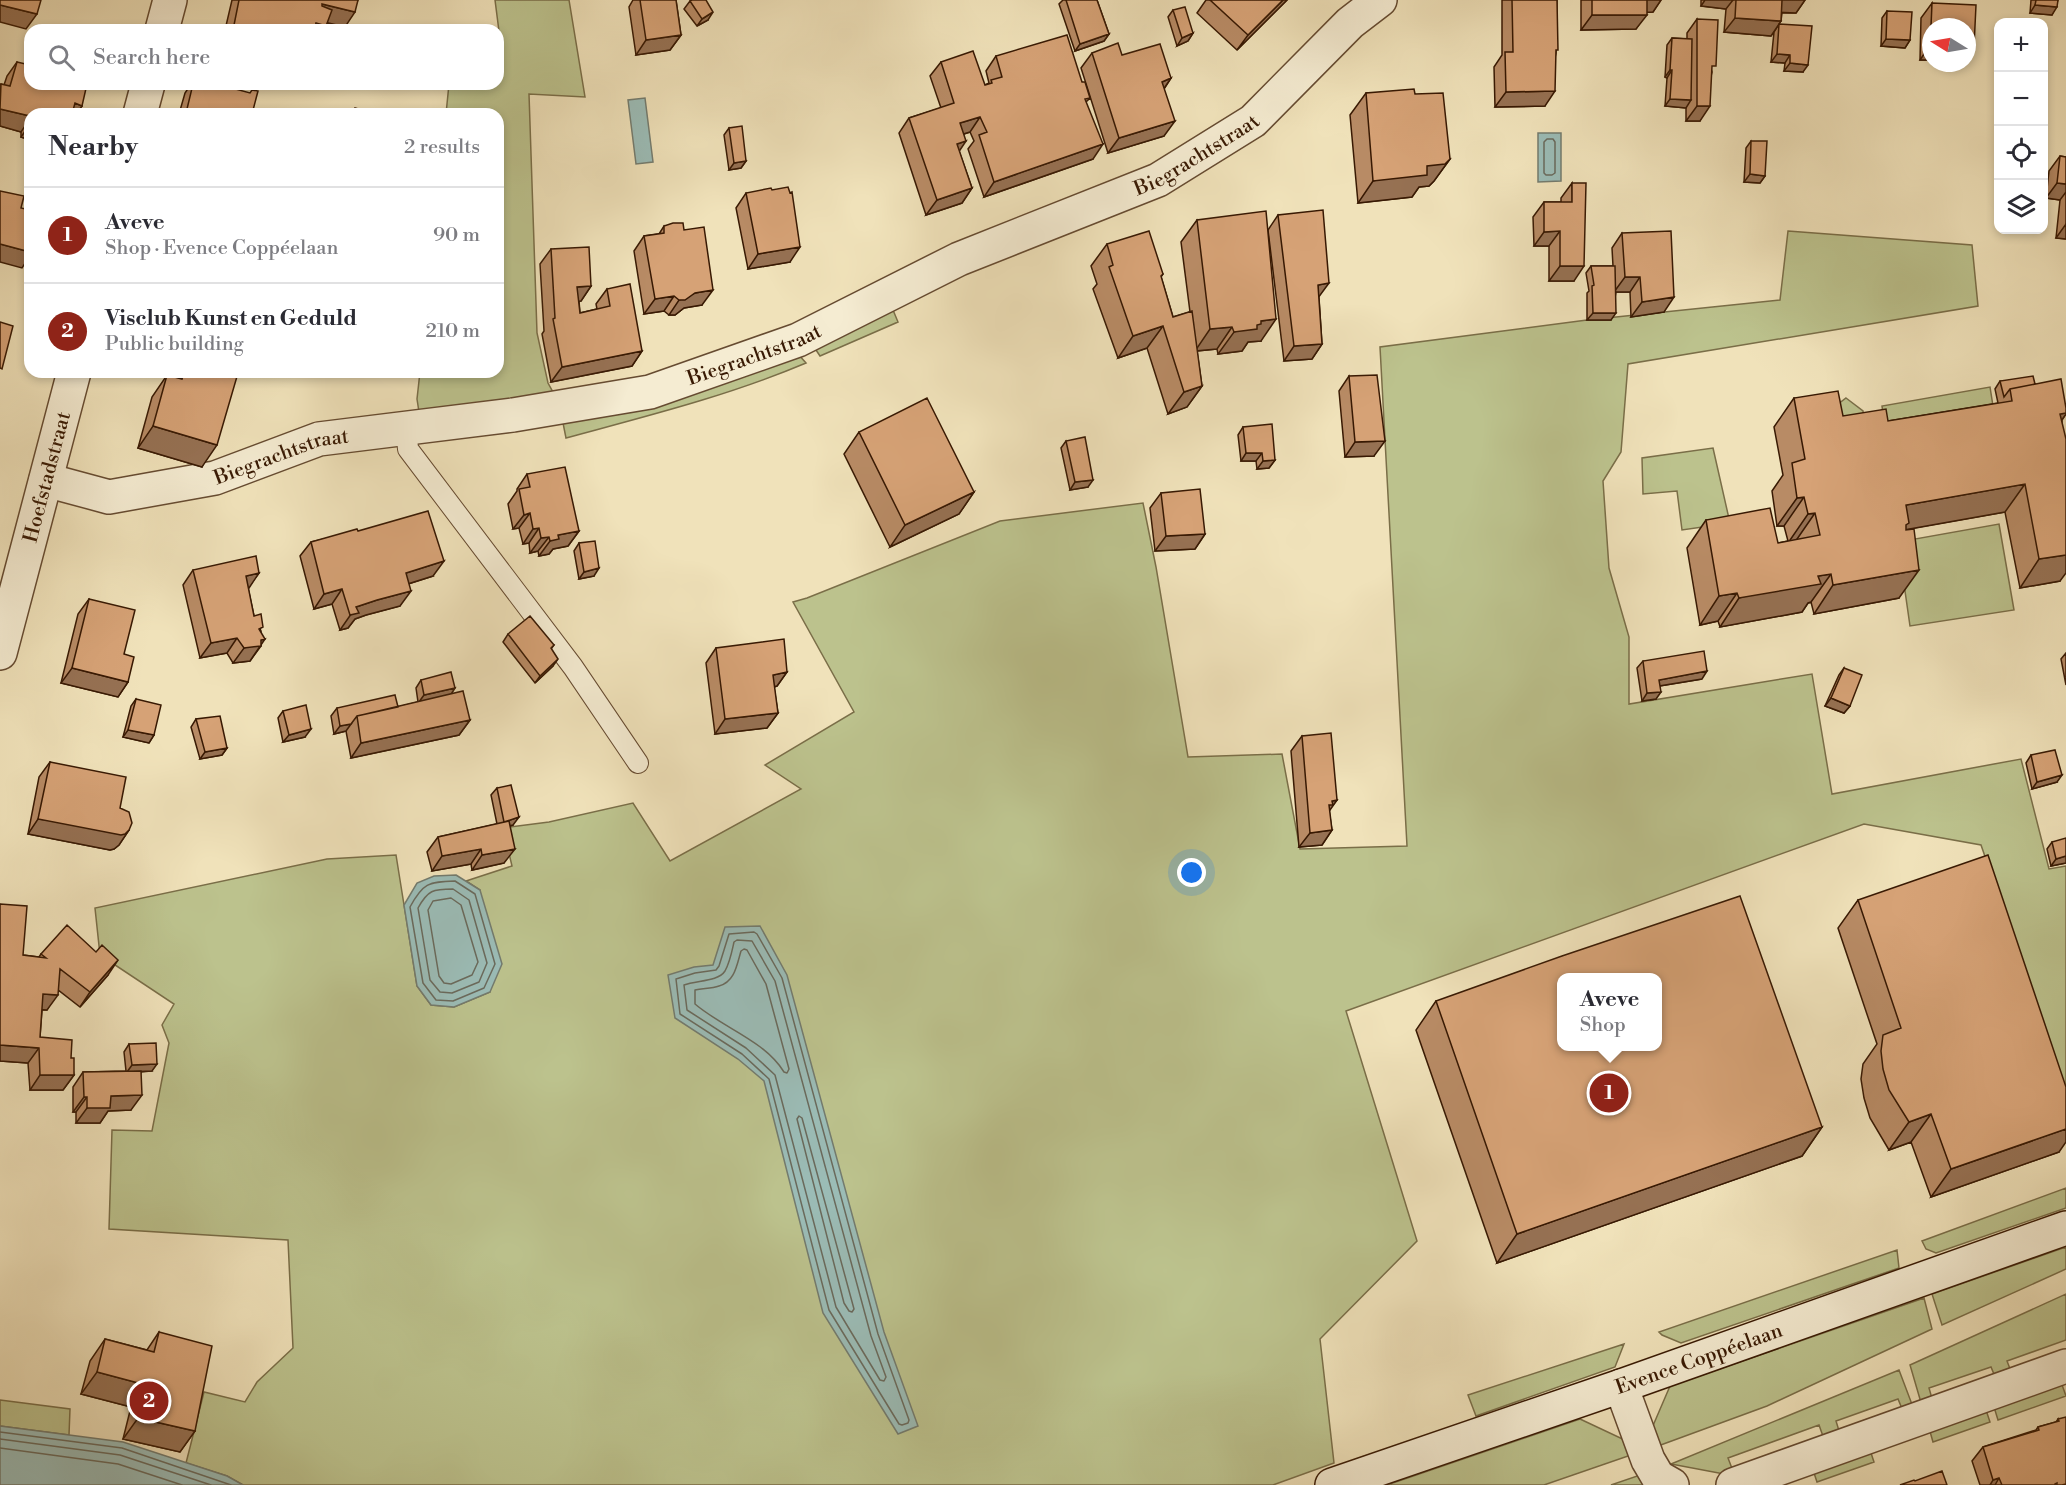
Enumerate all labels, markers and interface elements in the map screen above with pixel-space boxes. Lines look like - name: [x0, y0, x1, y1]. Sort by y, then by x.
- north arrow: [1922, 18, 1976, 72]
- map controls: [1994, 18, 2048, 234]
- button: +: [1994, 18, 2048, 72]
- search box: [24, 24, 504, 90]
- icon: search: [45, 41, 78, 74]
- text: Search here: [93, 44, 210, 71]
- button: −: [1994, 72, 2048, 126]
- street label: Biegrachtstraat: [1130, 110, 1266, 203]
- button: locate: [1994, 126, 2048, 180]
- text: Nearby: [48, 131, 138, 163]
- text: 2 results: [404, 135, 480, 160]
- button: layers: [1994, 180, 2048, 234]
- text: Aveve: [105, 209, 165, 236]
- text: 1: [63, 223, 72, 248]
- text: 90 m: [433, 223, 480, 248]
- text: Shop · Evence Coppéelaan: [105, 236, 338, 261]
- text: Visclub Kunst en Geduld: [105, 305, 357, 332]
- text: 2: [61, 319, 74, 344]
- text: 210 m: [425, 319, 480, 344]
- street label: Biegrachtstraat: [683, 319, 826, 392]
- text: Public building: [105, 332, 244, 357]
- street label: Hoefstadstraat: [19, 409, 77, 546]
- street label: Biegrachtstraat: [210, 424, 350, 492]
- your location: [1177, 858, 1206, 887]
- popup: [1557, 973, 1662, 1051]
- text: Aveve: [1580, 986, 1639, 1013]
- text: Shop: [1580, 1013, 1626, 1038]
- pin: 1: [1590, 1070, 1628, 1116]
- street label: Evence Coppéelaan: [1612, 1319, 1786, 1401]
- pin: 2: [130, 1378, 168, 1424]

